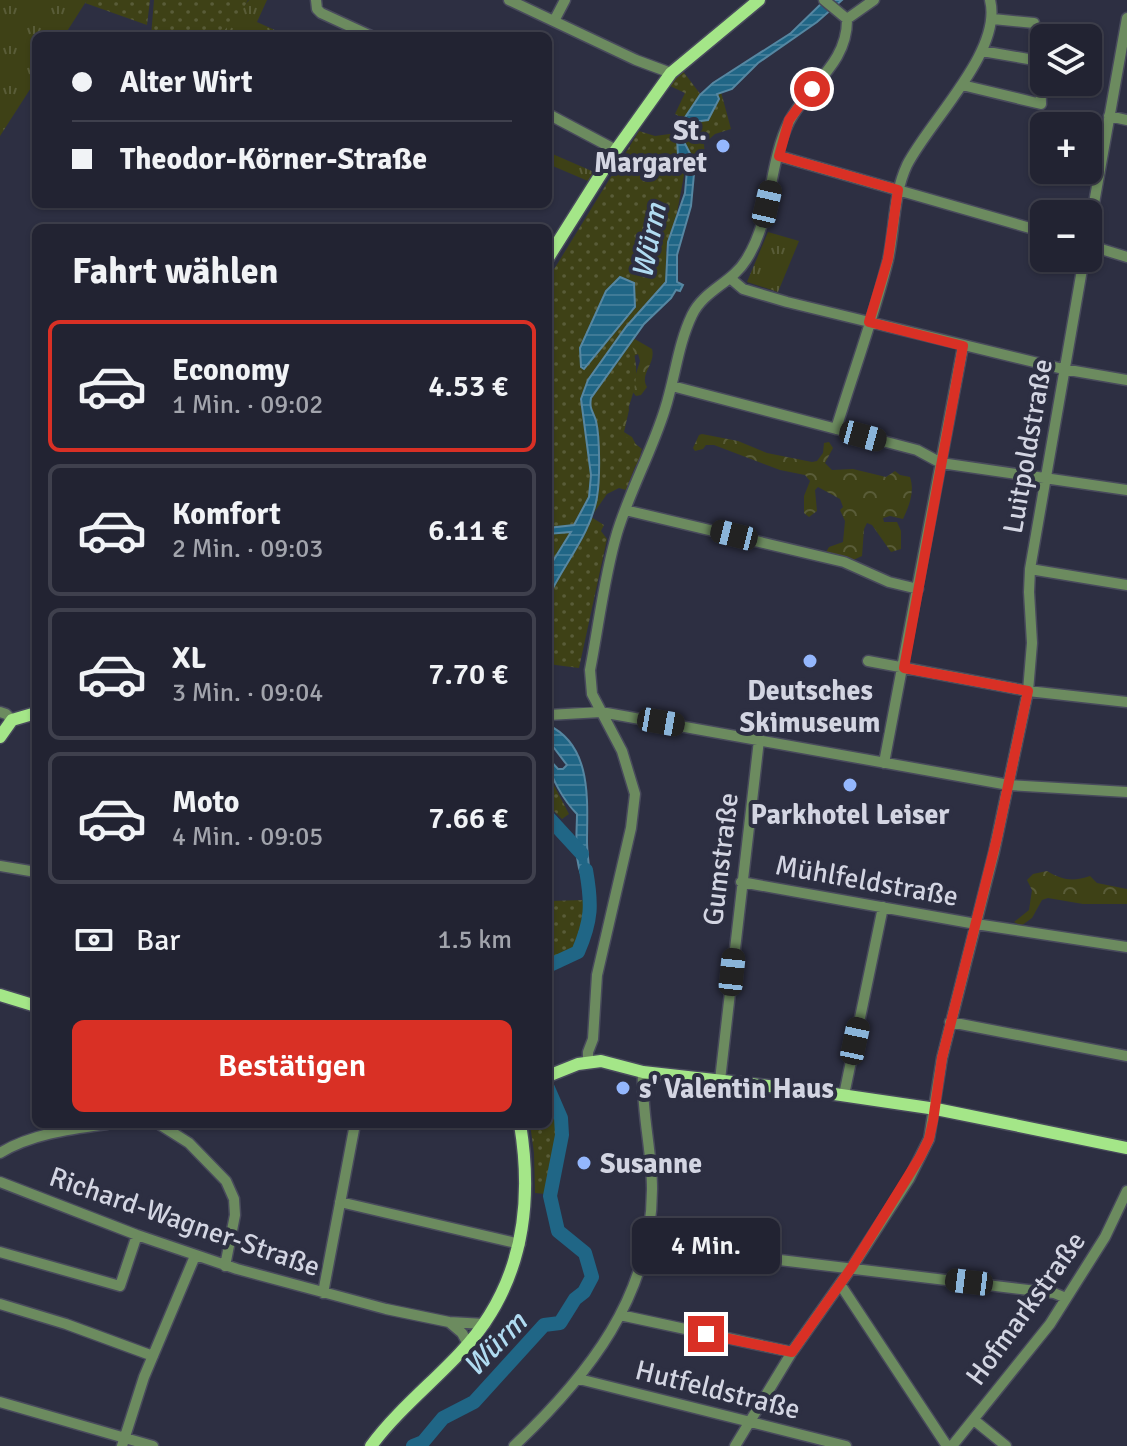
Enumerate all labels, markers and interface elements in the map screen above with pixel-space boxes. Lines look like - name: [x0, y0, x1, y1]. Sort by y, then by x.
- map controls: [1030, 24, 1102, 272]
- button: layers: [1030, 24, 1102, 96]
- text: Alter Wirt: [120, 64, 253, 101]
- route start: [794, 71, 830, 107]
- button: +: [1030, 112, 1102, 184]
- place label: St. Margaret: [594, 114, 708, 180]
- marker: St. Margaret: [714, 137, 732, 155]
- text: Theodor-Körner-Straße: [120, 141, 427, 178]
- car: [750, 178, 784, 230]
- water label: Würm: [624, 199, 675, 282]
- button: −: [1030, 200, 1102, 272]
- text: Fahrt wählen: [72, 249, 278, 294]
- icon: car: [76, 350, 148, 422]
- text: Economy: [172, 352, 289, 389]
- street label: Luitpoldstraße: [996, 356, 1060, 536]
- text: 4.53 €: [428, 368, 508, 405]
- text: 1 Min. · 09:02: [172, 389, 323, 421]
- car: [837, 418, 889, 454]
- icon: car: [76, 494, 148, 566]
- text: Komfort: [172, 496, 281, 533]
- text: 6.11 €: [428, 512, 508, 549]
- car: [708, 518, 760, 552]
- text: 2 Min. · 09:03: [172, 533, 323, 565]
- icon: car: [76, 638, 148, 710]
- text: XL: [172, 640, 206, 677]
- marker: Deutsches Skimuseum: [801, 652, 819, 670]
- text: 7.70 €: [428, 656, 508, 693]
- place label: Deutsches Skimuseum: [740, 674, 880, 740]
- text: 3 Min. · 09:04: [172, 677, 323, 709]
- car: [635, 706, 687, 738]
- marker: Parkhotel Leiser: [841, 776, 859, 794]
- icon: car: [76, 782, 148, 854]
- text: Moto: [172, 784, 239, 821]
- street label: Gumstraße: [696, 791, 746, 927]
- place label: Parkhotel Leiser: [751, 798, 950, 832]
- text: 7.66 €: [428, 800, 508, 837]
- text: 4 Min. · 09:05: [172, 821, 323, 853]
- street label: Mühlfeldstraße: [773, 848, 961, 914]
- icon: cash: [72, 918, 116, 962]
- text: Bar: [136, 922, 180, 959]
- text: 1.5 km: [438, 924, 512, 956]
- car: [718, 947, 746, 997]
- car: [838, 1015, 872, 1067]
- button: Bestätigen: [72, 1020, 512, 1112]
- place label: s' Valentin Haus: [639, 1072, 834, 1106]
- marker: s' Valentin Haus: [614, 1079, 632, 1097]
- place label: Susanne: [600, 1147, 702, 1181]
- marker: Susanne: [575, 1154, 593, 1172]
- street label: Richard-Wagner-Straße: [45, 1160, 324, 1284]
- callout: 4 Min.: [632, 1218, 780, 1274]
- street label: Hofmarkstraße: [959, 1225, 1093, 1392]
- text: 4 Min.: [671, 1230, 741, 1262]
- car: [944, 1267, 994, 1297]
- water label: Würm: [456, 1303, 536, 1384]
- route end: [688, 1316, 724, 1352]
- street label: Hutfeldstraße: [632, 1353, 804, 1427]

